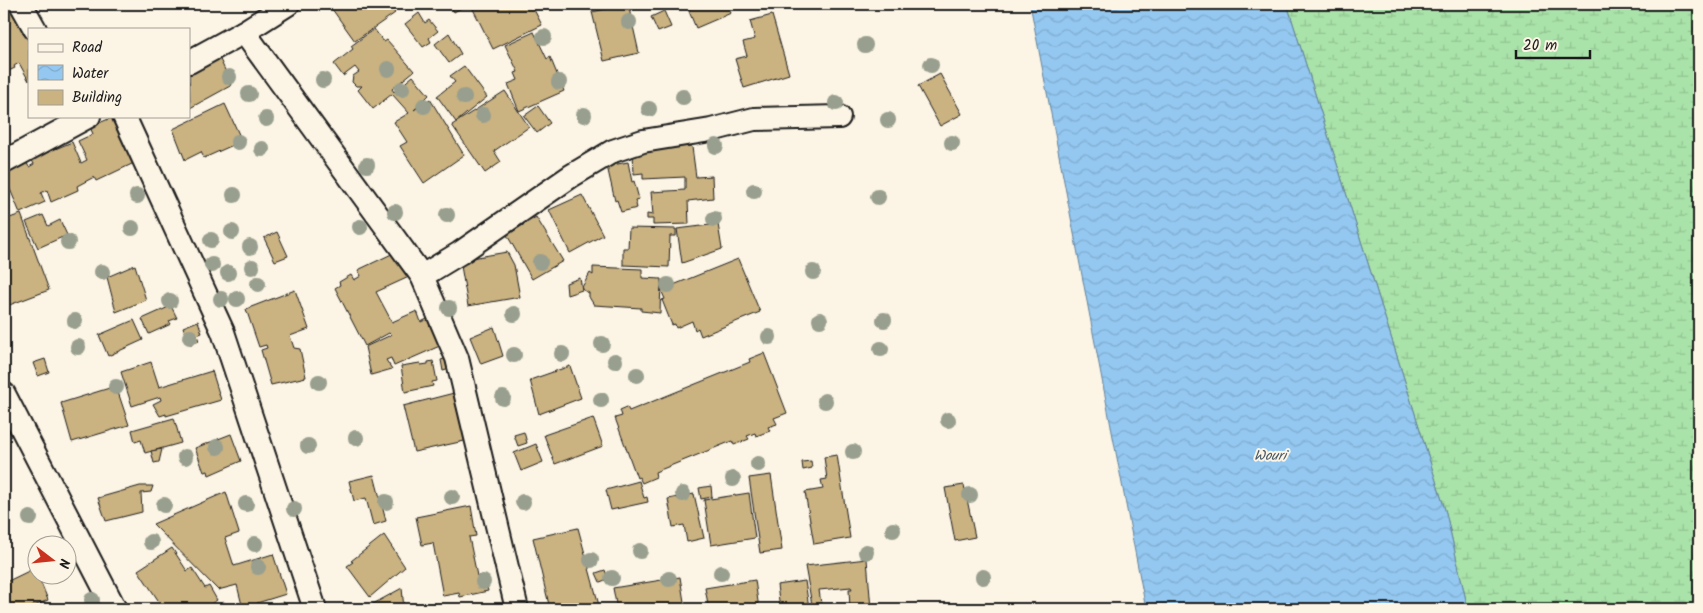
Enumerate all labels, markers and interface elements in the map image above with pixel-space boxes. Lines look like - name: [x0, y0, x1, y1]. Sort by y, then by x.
- legend: [28, 28, 190, 118]
- scale bar: [1516, 28, 1589, 60]
- text: 20 m: [1523, 34, 1557, 58]
- text: Road: [72, 36, 103, 60]
- text: Water: [72, 62, 109, 86]
- text: Building: [72, 86, 122, 110]
- water label: Wouri: [1254, 445, 1289, 467]
- north arrow: [28, 536, 78, 586]
- text: N: [52, 556, 75, 571]

